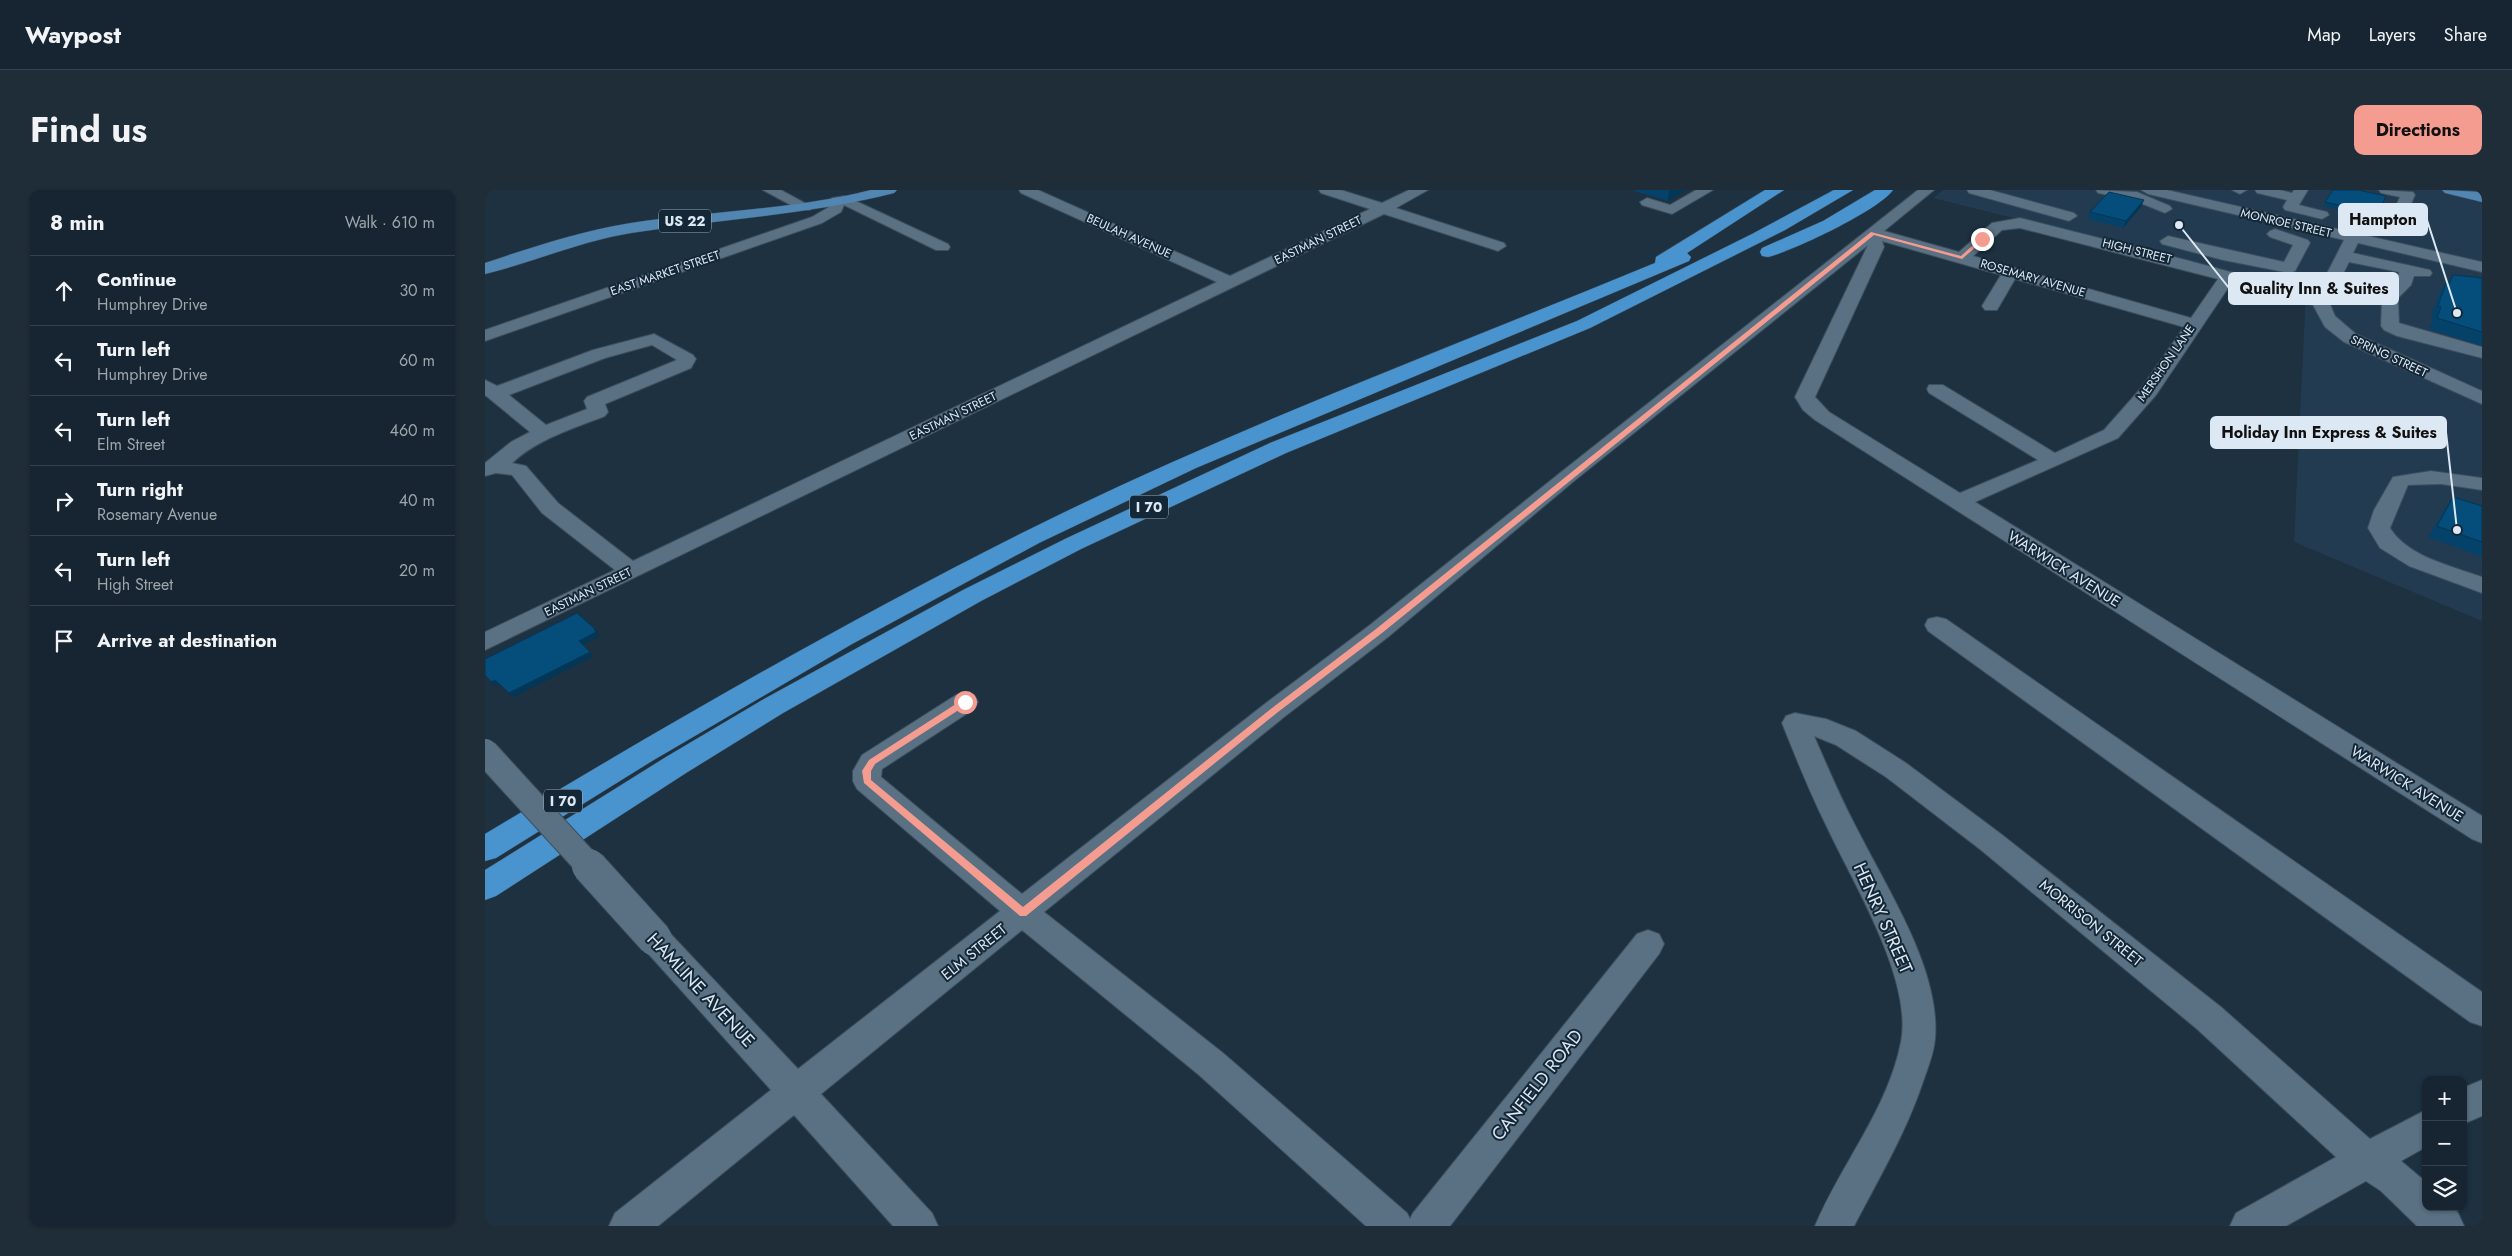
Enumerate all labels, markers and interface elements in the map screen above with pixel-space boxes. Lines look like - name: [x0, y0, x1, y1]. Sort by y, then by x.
- text: Waypost: [25, 17, 121, 52]
- text: Map: [2307, 22, 2341, 48]
- text: Layers: [2369, 22, 2416, 48]
- text: Share: [2444, 22, 2487, 48]
- text: Find us: [30, 105, 147, 155]
- button: Directions: [2354, 105, 2482, 155]
- street label: MONROE STREET: [2239, 204, 2334, 242]
- callout: Hampton: [2339, 204, 2427, 235]
- text: 8 min: [50, 208, 105, 238]
- text: Hampton: [2349, 208, 2417, 231]
- street label: BEULAH AVENUE: [1084, 209, 1174, 263]
- road number: US 22: [659, 210, 711, 232]
- text: Walk · 610 m: [345, 211, 435, 234]
- street label: EASTMAN STREET: [1271, 211, 1365, 269]
- route end: [1971, 228, 1994, 251]
- street label: HIGH STREET: [2101, 234, 2174, 268]
- street label: EAST MARKET STREET: [608, 246, 723, 300]
- street label: ROSEMARY AVENUE: [1978, 254, 2088, 302]
- text: Continue: [97, 266, 176, 293]
- callout: Quality Inn & Suites: [2229, 273, 2398, 304]
- icon: ahead: [50, 277, 78, 305]
- text: Quality Inn & Suites: [2240, 277, 2388, 300]
- text: 30 m: [399, 279, 435, 302]
- text: Humphrey Drive: [97, 293, 208, 316]
- street label: MERSHON LANE: [2133, 321, 2199, 405]
- street label: SPRING STREET: [2348, 330, 2431, 382]
- text: Turn left: [97, 336, 170, 363]
- icon: left: [50, 347, 78, 375]
- text: 60 m: [399, 349, 435, 372]
- text: Humphrey Drive: [97, 363, 208, 386]
- street label: EASTMAN STREET: [906, 387, 1000, 445]
- text: Turn left: [97, 406, 170, 433]
- icon: left: [50, 417, 78, 445]
- callout: Holiday Inn Express & Suites: [2211, 417, 2446, 448]
- text: 460 m: [390, 419, 435, 442]
- text: Holiday Inn Express & Suites: [2221, 421, 2437, 444]
- text: Elm Street: [97, 433, 165, 456]
- text: Turn right: [97, 476, 183, 503]
- icon: right: [50, 487, 78, 515]
- text: 40 m: [399, 489, 435, 512]
- road number: I 70: [1130, 496, 1168, 518]
- text: Rosemary Avenue: [97, 503, 217, 526]
- street label: WARWICK AVENUE: [2003, 525, 2125, 613]
- text: Turn left: [97, 546, 170, 573]
- icon: left: [50, 557, 78, 585]
- text: 20 m: [399, 559, 435, 582]
- street label: EASTMAN STREET: [541, 563, 635, 621]
- text: High Street: [97, 573, 173, 596]
- icon: arrive: [50, 627, 78, 655]
- text: Arrive at destination: [97, 627, 277, 654]
- route start: [954, 691, 977, 714]
- street label: WARWICK AVENUE: [2346, 740, 2468, 828]
- road number: I 70: [544, 790, 582, 812]
- street label: HENRY STREET: [1847, 858, 1919, 978]
- street label: MORRISON STREET: [2034, 874, 2148, 972]
- street label: ELM STREET: [936, 919, 1012, 985]
- street label: HAMLINE AVENUE: [641, 927, 761, 1053]
- street label: CANFIELD ROAD: [1485, 1024, 1589, 1146]
- map controls: [2422, 1076, 2467, 1211]
- button: +: [2422, 1076, 2467, 1121]
- button: −: [2422, 1121, 2467, 1166]
- button: layers: [2422, 1166, 2467, 1211]

